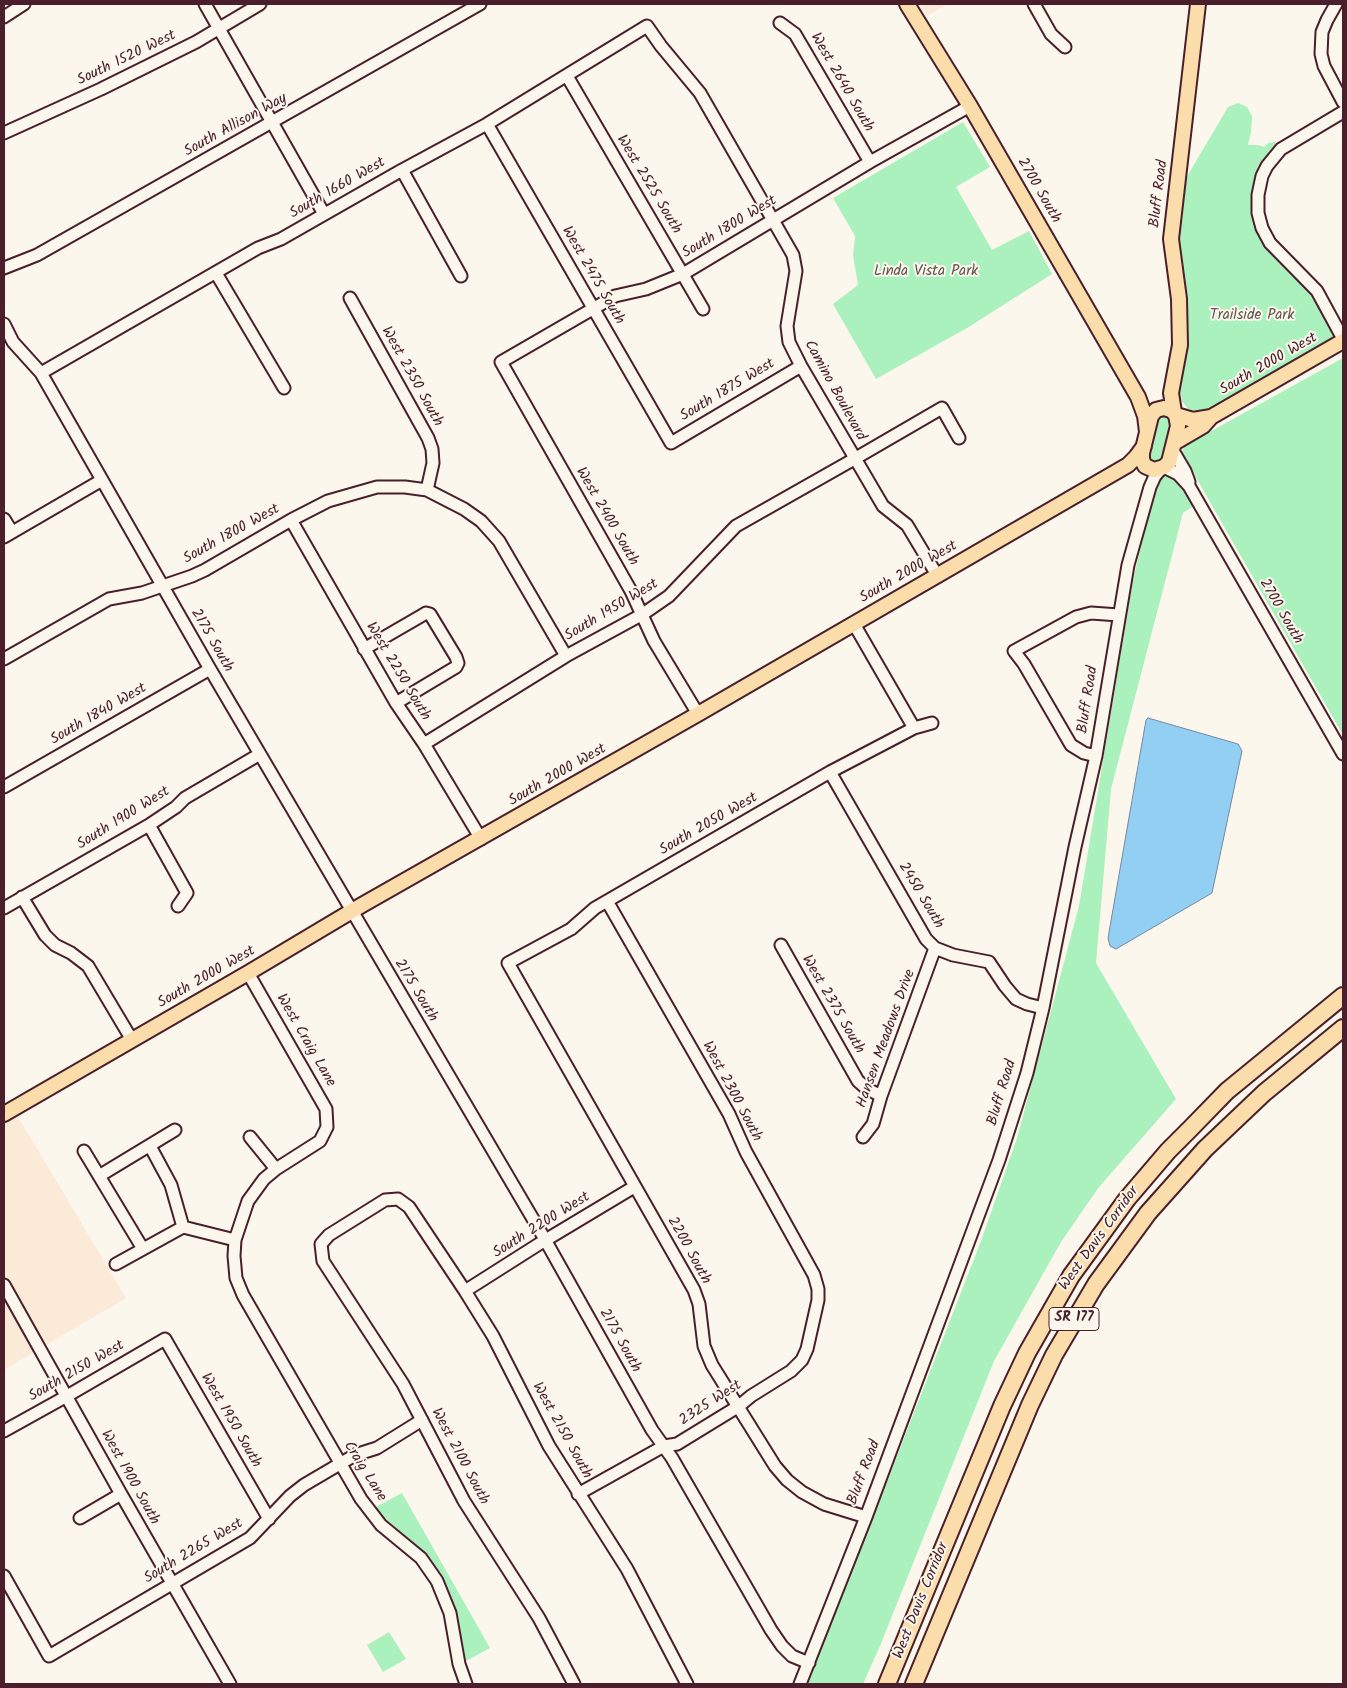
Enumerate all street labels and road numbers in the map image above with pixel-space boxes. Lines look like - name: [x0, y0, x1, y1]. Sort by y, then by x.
- street label: South 1520 West: [75, 27, 179, 91]
- street label: West 2640 South: [805, 30, 877, 136]
- street label: South Allison Way: [181, 90, 291, 162]
- street label: West 2525 South: [611, 132, 685, 238]
- street label: South 1660 West: [287, 154, 389, 224]
- street label: 2700 South: [1012, 155, 1064, 227]
- street label: Bluff Road: [1147, 159, 1173, 229]
- street label: South 1800 West: [679, 193, 781, 263]
- street label: West 2475 South: [557, 224, 627, 328]
- street label: West 2350 South: [376, 324, 446, 430]
- street label: South 2000 West: [1217, 330, 1321, 400]
- street label: Camino Boulevard: [799, 338, 869, 444]
- street label: South 1875 West: [677, 356, 779, 426]
- street label: West 2400 South: [571, 465, 641, 569]
- street label: South 1800 West: [181, 501, 283, 569]
- street label: South 2000 West: [857, 538, 961, 608]
- street label: South 1950 West: [562, 576, 662, 646]
- street label: 2700 South: [1254, 576, 1306, 648]
- street label: 2175 South: [186, 606, 236, 676]
- street label: West 2250 South: [361, 620, 433, 724]
- street label: Bluff Road: [1075, 665, 1103, 735]
- street label: South 1840 West: [48, 680, 150, 750]
- street label: South 2000 West: [506, 741, 610, 811]
- street label: South 1900 West: [74, 783, 174, 855]
- street label: South 2050 West: [657, 790, 761, 860]
- street label: 2450 South: [893, 859, 947, 933]
- street label: South 2000 West: [155, 943, 259, 1013]
- street label: West 2375 South: [797, 953, 867, 1057]
- street label: 2175 South: [389, 956, 441, 1026]
- street label: Hansen Meadows Drive: [854, 967, 920, 1111]
- street label: West Craig Lane: [271, 991, 339, 1091]
- street label: West 2300 South: [697, 1039, 765, 1145]
- street label: Bluff Road: [984, 1058, 1022, 1128]
- street label: West Davis Corridor: [1056, 1183, 1144, 1295]
- street label: South 2200 West: [490, 1189, 594, 1263]
- street label: 2200 South: [662, 1214, 714, 1288]
- street label: 2175 South: [594, 1306, 644, 1376]
- road number: SR 177: [1049, 1308, 1099, 1330]
- street label: South 2150 West: [26, 1337, 128, 1407]
- street label: West 1950 South: [196, 1371, 264, 1471]
- street label: 2325 West: [676, 1377, 746, 1431]
- street label: West 2150 South: [527, 1380, 595, 1482]
- street label: West 2100 South: [426, 1406, 492, 1508]
- street label: West 1900 South: [96, 1427, 162, 1529]
- street label: Bluff Road: [844, 1438, 886, 1508]
- street label: Craig Lane: [338, 1439, 390, 1505]
- street label: South 2265 West: [141, 1515, 247, 1589]
- street label: West Davis Corridor: [890, 1540, 954, 1662]

